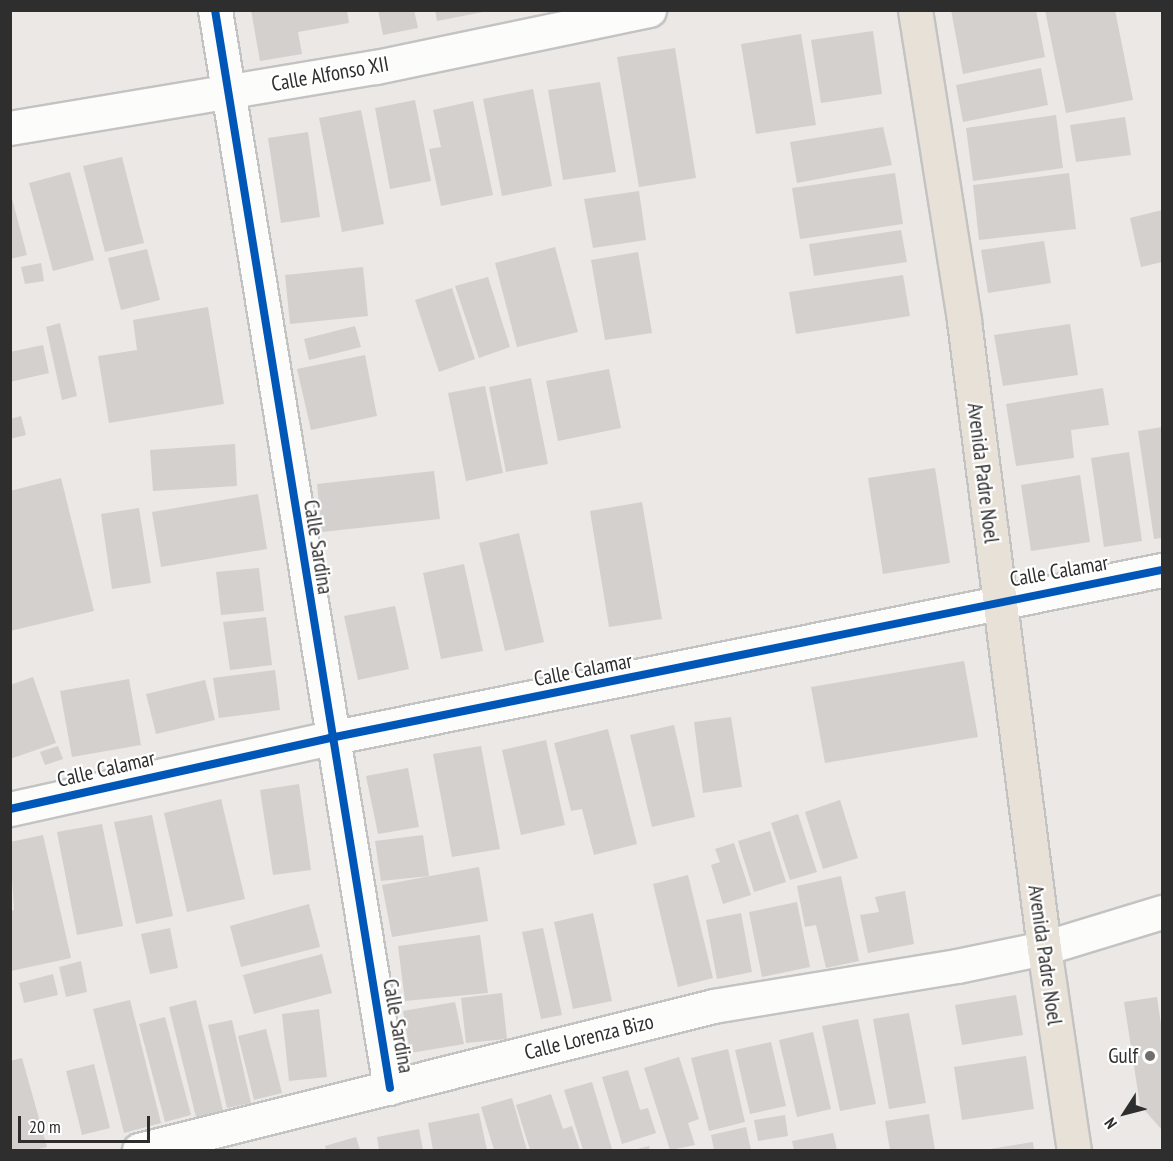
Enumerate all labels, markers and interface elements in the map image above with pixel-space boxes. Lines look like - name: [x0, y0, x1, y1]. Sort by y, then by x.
- street label: Calle Alfonso XII: [269, 51, 391, 97]
- street label: Avenida Padre Noel: [962, 401, 1004, 545]
- street label: Calle Sardina: [298, 498, 338, 596]
- street label: Calle Calamar: [1008, 550, 1110, 592]
- street label: Calle Calamar: [532, 648, 634, 692]
- street label: Calle Calamar: [55, 746, 157, 792]
- street label: Avenida Padre Noel: [1023, 883, 1067, 1027]
- street label: Calle Sardina: [377, 977, 419, 1075]
- street label: Calle Lorenza Bizo: [522, 1009, 656, 1065]
- place label: Gulf: [1108, 1043, 1138, 1069]
- marker: Gulf: [1143, 1049, 1157, 1063]
- north arrow: [1095, 1083, 1155, 1143]
- scale bar: [21, 1104, 153, 1142]
- text: N: [1100, 1114, 1121, 1133]
- text: 20 m: [29, 1115, 61, 1138]

